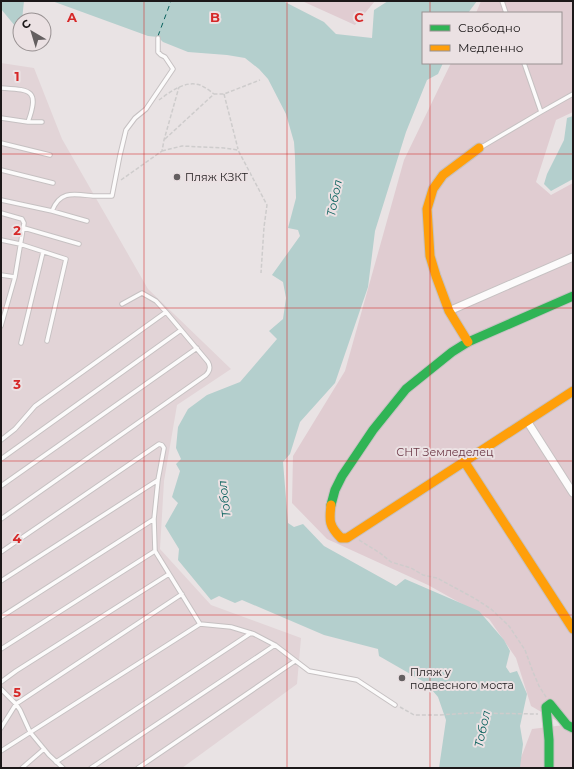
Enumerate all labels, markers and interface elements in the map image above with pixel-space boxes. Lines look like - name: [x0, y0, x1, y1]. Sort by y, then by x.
- text: A: [66, 9, 78, 25]
- text: B: [210, 9, 220, 25]
- text: C: [354, 9, 364, 25]
- north arrow: [12, 12, 52, 52]
- legend: [422, 12, 562, 64]
- text: С: [18, 16, 33, 32]
- text: Свободно: [458, 20, 521, 35]
- text: Медленно: [458, 40, 524, 55]
- text: 1: [14, 68, 20, 84]
- place label: Пляж КЗКТ: [185, 170, 249, 184]
- marker: Пляж КЗКТ: [172, 172, 182, 182]
- water label: Тобол: [323, 178, 345, 218]
- text: 2: [13, 222, 21, 238]
- text: 3: [12, 376, 21, 392]
- park label: СНТ Земледелец: [396, 445, 494, 459]
- water label: Тобол: [214, 479, 234, 518]
- text: 4: [13, 530, 22, 546]
- place label: Пляж у подвесного моста: [410, 665, 514, 692]
- marker: Пляж у подвесного моста: [397, 673, 407, 683]
- text: 5: [13, 684, 21, 700]
- water label: Тобол: [471, 709, 493, 749]

